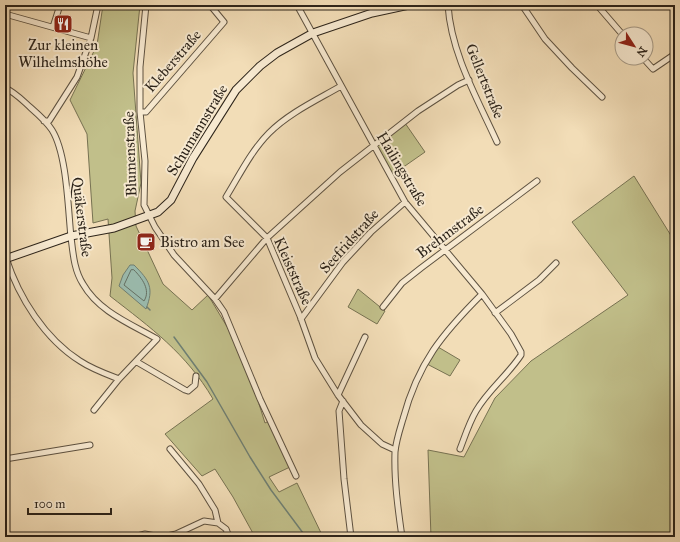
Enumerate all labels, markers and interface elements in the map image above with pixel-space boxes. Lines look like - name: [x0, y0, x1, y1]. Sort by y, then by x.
- restaurant icon: Zur kleinen Wilhelmshöhe: [52, 13, 74, 35]
- street label: Kleberstraße: [141, 26, 205, 96]
- north arrow: [614, 26, 654, 66]
- place label: Zur kleinen Wilhelmshöhe: [18, 36, 108, 71]
- street label: Gellertstraße: [462, 41, 508, 121]
- text: N: [633, 44, 650, 60]
- street label: Schumannstraße: [163, 81, 231, 179]
- street label: Blumenstraße: [120, 111, 140, 197]
- street label: Hailingstraße: [373, 129, 431, 209]
- street label: Quäkerstraße: [68, 176, 96, 258]
- street label: Brehmstraße: [413, 200, 487, 262]
- street label: Seefridstraße: [315, 205, 383, 277]
- cafe icon: Bistro am See: [135, 231, 157, 253]
- place label: Bistro am See: [160, 233, 245, 251]
- street label: Kleiststraße: [270, 234, 316, 308]
- scale bar: [28, 490, 111, 516]
- text: 100 m: [34, 497, 65, 511]

